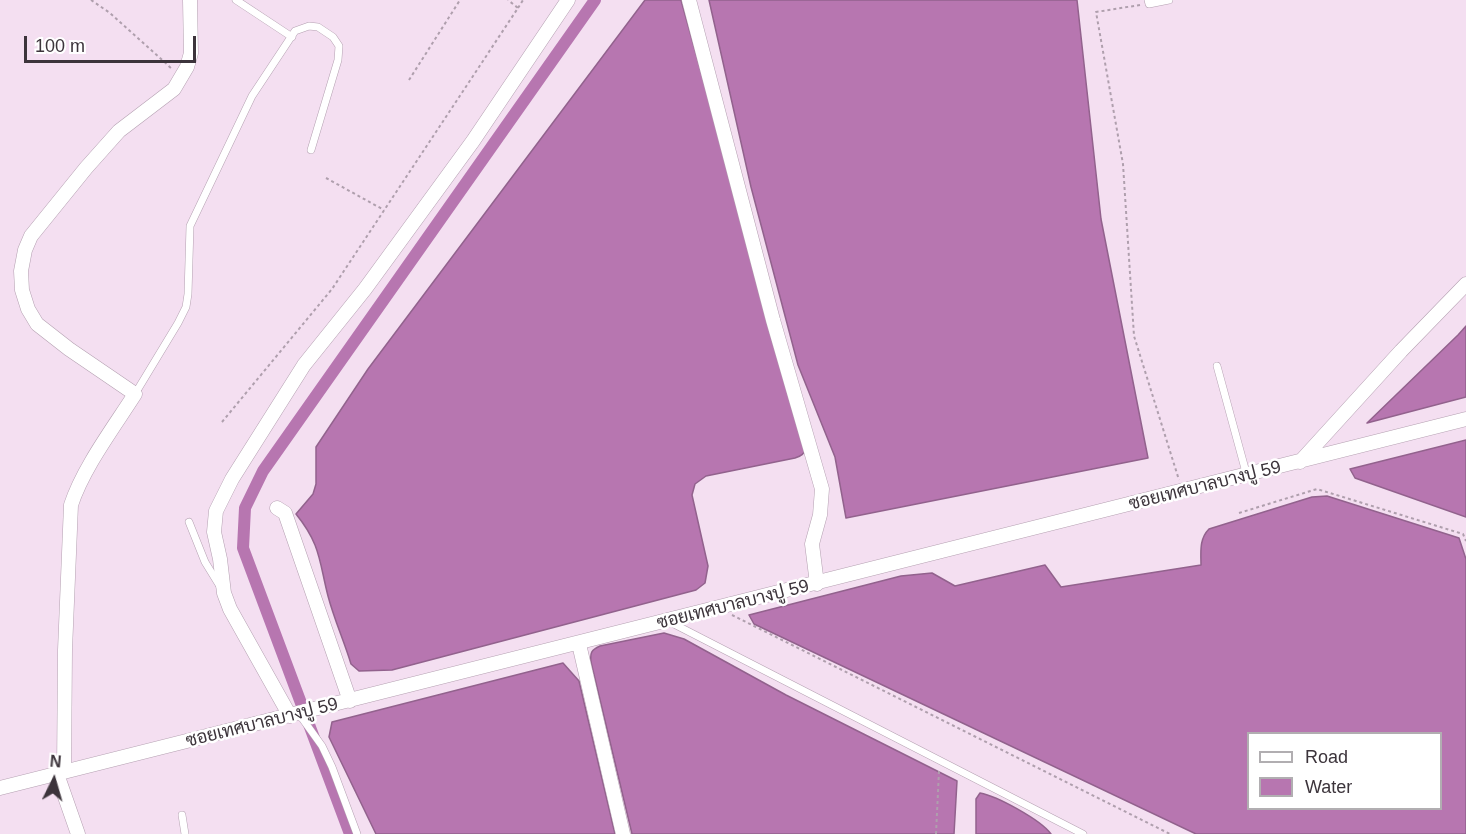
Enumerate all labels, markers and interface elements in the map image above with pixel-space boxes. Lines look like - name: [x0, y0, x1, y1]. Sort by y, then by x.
- scale bar: [27, 24, 200, 62]
- text: 100 m: [35, 36, 85, 56]
- street label: ซอยเทศบาลบางปู 59: [1127, 457, 1283, 515]
- street label: ซอยเทศบาลบางปู 59: [655, 576, 811, 634]
- street label: ซอยเทศบาลบางปู 59: [184, 694, 340, 752]
- legend: [1247, 732, 1442, 810]
- text: Road: [1305, 747, 1348, 767]
- north arrow: [24, 750, 84, 810]
- text: N: [49, 753, 62, 771]
- text: Water: [1305, 777, 1352, 797]

